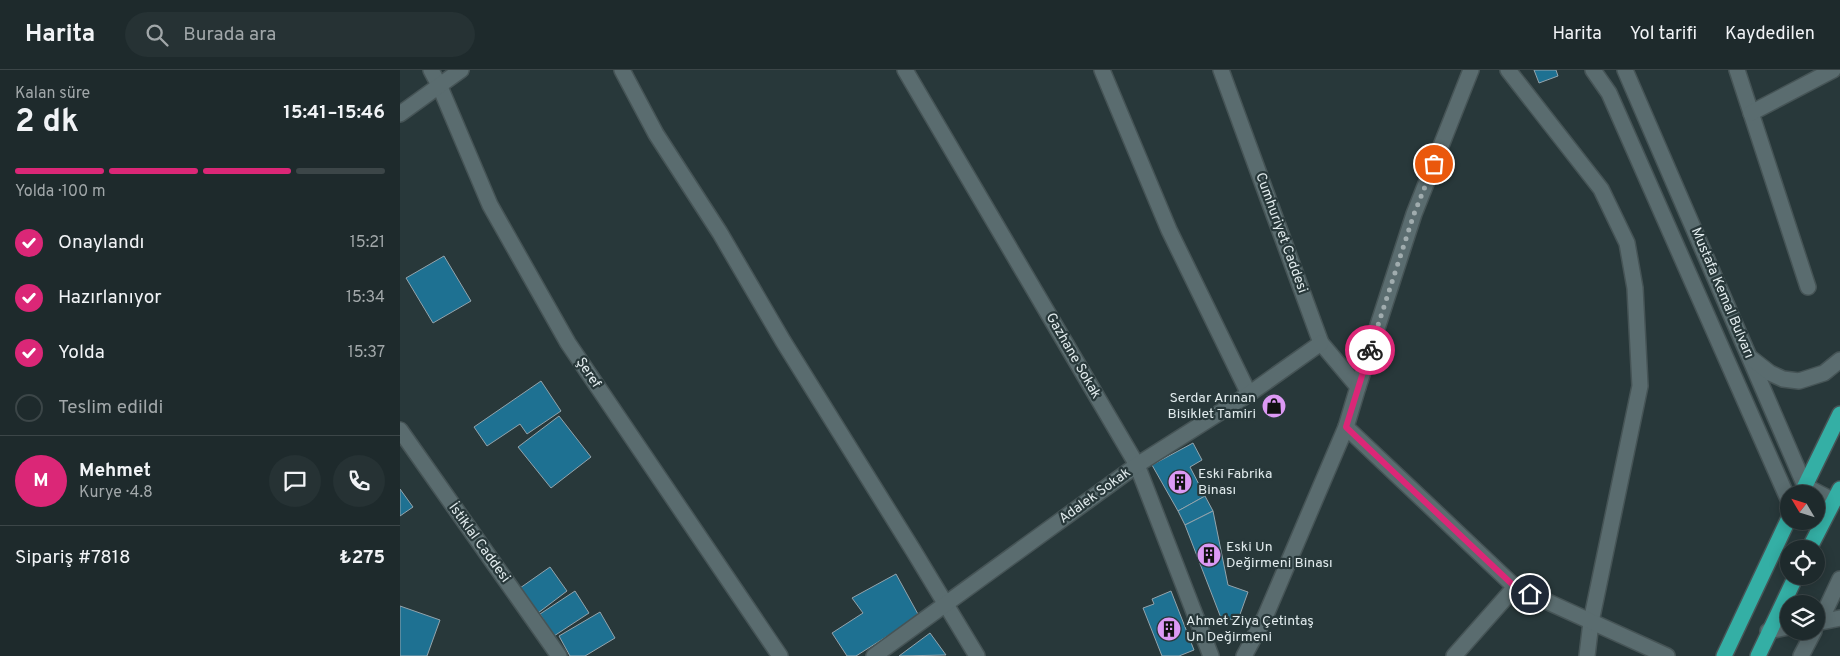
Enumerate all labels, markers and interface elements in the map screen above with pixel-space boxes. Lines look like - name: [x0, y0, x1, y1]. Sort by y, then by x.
- search box: [125, 12, 475, 57]
- text: Harita: [25, 20, 95, 50]
- icon: search: [143, 21, 171, 49]
- text: Burada ara: [183, 23, 276, 47]
- text: Harita: [1552, 23, 1602, 46]
- text: Yol tarifi: [1630, 23, 1697, 46]
- text: Kaydedilen: [1725, 23, 1815, 46]
- text: Kalan süre: [15, 84, 90, 104]
- text: 15:41–15:46: [283, 101, 385, 125]
- text: 2 dk: [15, 103, 79, 143]
- pin: [1413, 143, 1455, 185]
- icon: bag: [1420, 150, 1448, 178]
- street label: Cumhuriyet Caddesi: [1251, 170, 1311, 296]
- text: Yolda · 100 m: [15, 182, 105, 202]
- street label: Mustafa Kemal Bulvarı: [1687, 225, 1757, 361]
- icon: check: [15, 229, 43, 257]
- text: Onaylandı: [58, 231, 144, 255]
- text: 15:21: [350, 233, 385, 253]
- icon: check: [15, 284, 43, 312]
- text: Hazırlanıyor: [58, 286, 162, 310]
- text: 15:34: [346, 288, 385, 308]
- street label: Gazhane Sokak: [1042, 310, 1104, 402]
- courier: [1345, 325, 1395, 375]
- icon: bike: [1356, 336, 1384, 364]
- icon: check: [15, 339, 43, 367]
- text: Yolda: [58, 341, 105, 365]
- text: 15:37: [348, 343, 385, 363]
- street label: Şeref: [572, 355, 604, 392]
- place label: Serdar Arınan Bisiklet Tamiri: [1167, 390, 1256, 423]
- shop icon: Serdar Arınan Bisiklet Tamiri: [1261, 393, 1287, 419]
- text: Teslim edildi: [58, 396, 163, 420]
- button: chat: [269, 455, 321, 507]
- button: phone: [333, 455, 385, 507]
- text: Mehmet: [79, 459, 151, 483]
- street label: Adalek Sokak: [1056, 464, 1134, 528]
- place label: Eski Fabrika Binası: [1198, 466, 1272, 499]
- text: M: [33, 469, 49, 493]
- building icon: Eski Fabrika Binası: [1167, 469, 1193, 495]
- text: Kurye · 4.8: [79, 483, 153, 503]
- north arrow: [1780, 485, 1825, 530]
- map controls: [1780, 485, 1825, 640]
- street label: İstiklal Caddesi: [445, 499, 514, 586]
- place label: Eski Un Değirmeni Binası: [1226, 539, 1333, 572]
- button: locate: [1780, 540, 1825, 585]
- building icon: Eski Un Değirmeni Binası: [1196, 542, 1222, 568]
- text: Sipariş #7818: [15, 546, 131, 570]
- text: ₺275: [339, 546, 385, 570]
- pin: [1509, 573, 1551, 615]
- icon: home: [1516, 580, 1544, 608]
- button: layers: [1780, 595, 1825, 640]
- place label: Ahmet Ziya Çetintaş Un Değirmeni: [1186, 613, 1314, 646]
- building icon: Ahmet Ziya Çetintaş Un Değirmeni: [1156, 616, 1182, 642]

